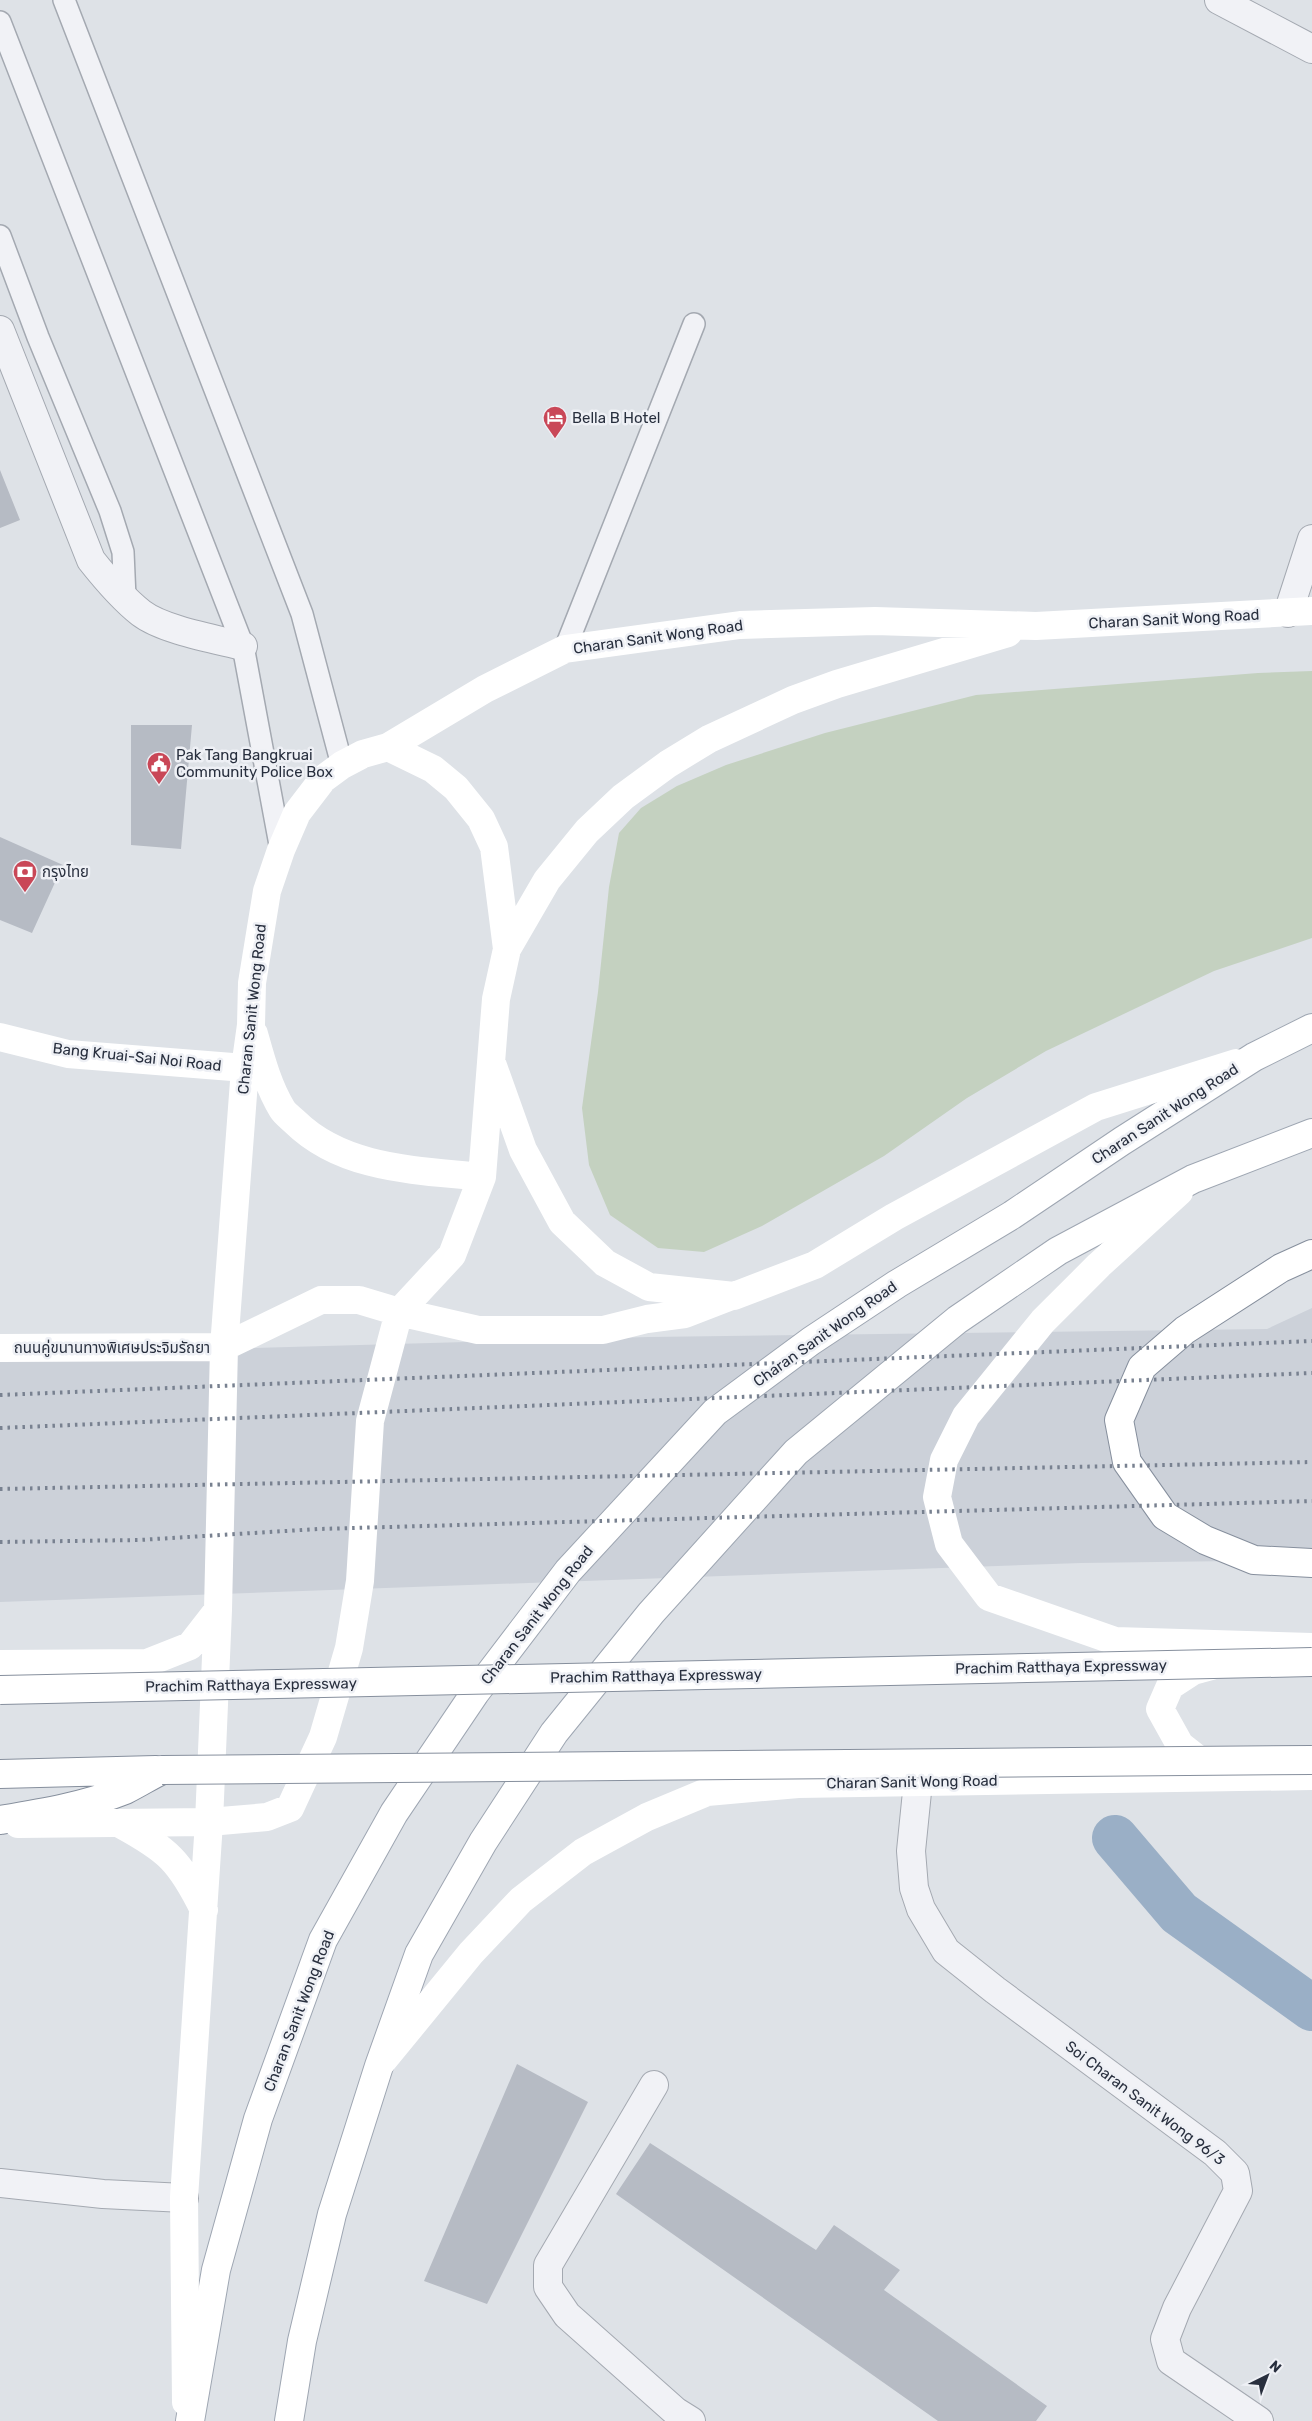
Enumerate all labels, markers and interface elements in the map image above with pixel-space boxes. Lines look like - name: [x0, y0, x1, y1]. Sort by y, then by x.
- hotel icon: Bella B Hotel: [542, 405, 568, 439]
- place label: Bella B Hotel: [572, 409, 661, 427]
- street label: Charan Sanit Wong Road: [1088, 606, 1260, 632]
- street label: Charan Sanit Wong Road: [572, 616, 744, 658]
- place label: Pak Tang Bangkruai Community Police Box: [176, 746, 333, 781]
- public building icon: Pak Tang Bangkruai Community Police Box: [146, 751, 172, 785]
- bank icon: กรุงไทย: [12, 859, 38, 893]
- place label: กรุงไทย: [42, 863, 89, 881]
- street label: Charan Sanit Wong Road: [234, 923, 270, 1095]
- street label: Bang Kruai-Sai Noi Road: [52, 1039, 222, 1075]
- street label: Charan Sanit Wong Road: [1088, 1060, 1242, 1168]
- street label: Charan Sanit Wong Road: [750, 1278, 900, 1390]
- street label: ถนนคู่ขนานทางพิเศษประจิมรัถยา: [14, 1339, 210, 1357]
- street label: Charan Sanit Wong Road: [477, 1542, 597, 1688]
- street label: Prachim Ratthaya Expressway: [955, 1656, 1167, 1678]
- street label: Prachim Ratthaya Expressway: [550, 1665, 762, 1687]
- street label: Prachim Ratthaya Expressway: [145, 1674, 357, 1696]
- street label: Charan Sanit Wong Road: [826, 1772, 998, 1792]
- street label: Charan Sanit Wong Road: [260, 1928, 338, 2094]
- street label: Soi Charan Sanit Wong 96/3: [1062, 2037, 1228, 2169]
- north arrow: [1242, 2351, 1292, 2401]
- text: N: [1266, 2357, 1285, 2376]

